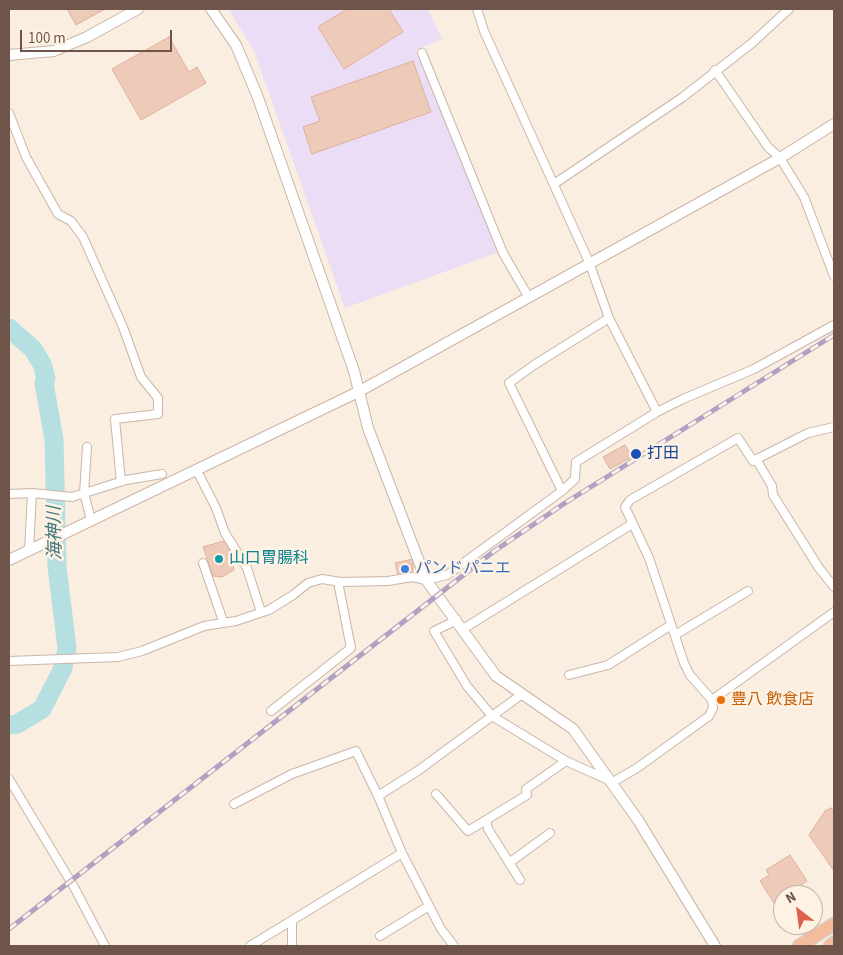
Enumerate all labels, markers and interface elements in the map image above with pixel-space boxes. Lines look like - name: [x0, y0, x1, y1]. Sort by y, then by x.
- scale bar: [22, 20, 175, 52]
- text: 100 m: [28, 28, 66, 49]
- place label: 打田: [647, 444, 679, 464]
- marker: 打田: [629, 447, 643, 461]
- water label: 海神川: [45, 506, 67, 560]
- place label: 山口胃腸科: [229, 549, 309, 569]
- marker: 山口胃腸科: [213, 553, 225, 565]
- place label: パンドパニエ: [415, 559, 511, 579]
- marker: パンドパニエ: [399, 563, 411, 575]
- place label: 豊八 飲食店: [731, 690, 814, 710]
- marker: 豊八 飲食店: [715, 694, 727, 706]
- north arrow: [773, 885, 823, 935]
- text: N: [782, 887, 800, 909]

